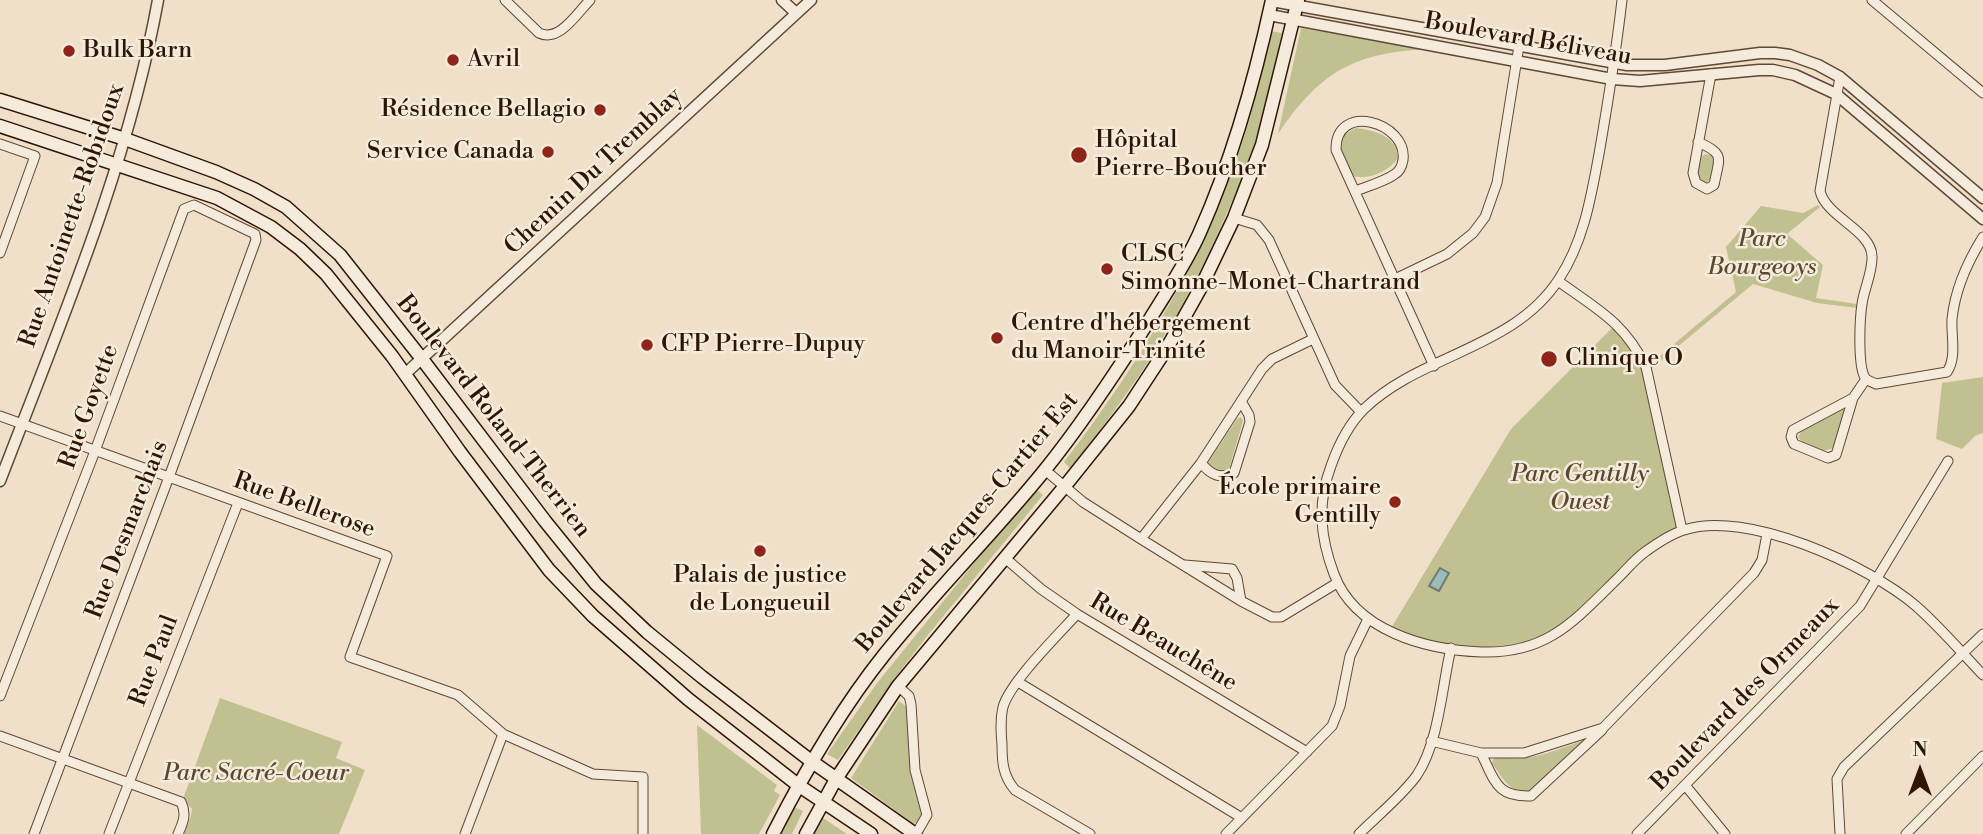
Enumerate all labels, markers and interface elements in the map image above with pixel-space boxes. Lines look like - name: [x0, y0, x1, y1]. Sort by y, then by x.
- street label: Boulevard Béliveau: [1422, 8, 1634, 72]
- place label: Bulk Barn: [83, 37, 192, 65]
- marker: Bulk Barn: [61, 43, 77, 59]
- place label: Avril: [467, 46, 520, 74]
- marker: Avril: [445, 52, 461, 68]
- street label: Rue Antoinette-Robidoux: [14, 80, 132, 352]
- street label: Chemin Du Tremblay: [499, 82, 689, 262]
- place label: Résidence Bellagio: [381, 96, 586, 124]
- marker: Résidence Bellagio: [592, 102, 608, 118]
- place label: Hôpital Pierre-Boucher: [1095, 127, 1267, 183]
- place label: Service Canada: [367, 138, 534, 166]
- marker: Service Canada: [540, 144, 556, 160]
- marker: Hôpital Pierre-Boucher: [1069, 145, 1089, 165]
- park label: Parc Bourgeoys: [1708, 226, 1816, 282]
- place label: CLSC Simonne-Monet-Chartrand: [1121, 241, 1420, 297]
- marker: CLSC Simonne-Monet-Chartrand: [1099, 261, 1115, 277]
- street label: Boulevard Roland-Therrien: [390, 290, 596, 544]
- place label: Centre d'hébergement du Manoir-Trinité: [1011, 310, 1251, 366]
- marker: Centre d'hébergement du Manoir-Trinité: [989, 330, 1005, 346]
- place label: CFP Pierre-Dupuy: [661, 331, 865, 359]
- marker: CFP Pierre-Dupuy: [639, 337, 655, 353]
- street label: Rue Goyette: [54, 341, 126, 473]
- place label: Clinique O: [1565, 345, 1683, 373]
- marker: Clinique O: [1539, 349, 1559, 369]
- street label: Boulevard Jacques-Cartier Est: [851, 387, 1085, 659]
- street label: Rue Desmarchais: [81, 437, 175, 623]
- park label: Parc Gentilly Ouest: [1511, 461, 1649, 517]
- street label: Rue Bellerose: [229, 467, 379, 545]
- place label: École primaire Gentilly: [1219, 474, 1381, 530]
- marker: École primaire Gentilly: [1387, 494, 1403, 510]
- marker: Palais de justice de Longueuil: [752, 543, 768, 559]
- place label: Palais de justice de Longueuil: [673, 562, 847, 618]
- street label: Rue Beauchêne: [1084, 588, 1242, 698]
- street label: Boulevard des Ormeaux: [1646, 592, 1846, 798]
- street label: Rue Paul: [124, 611, 186, 711]
- north arrow: [1885, 736, 1955, 806]
- text: N: [1912, 738, 1928, 762]
- park label: Parc Sacré-Coeur: [163, 760, 349, 788]

